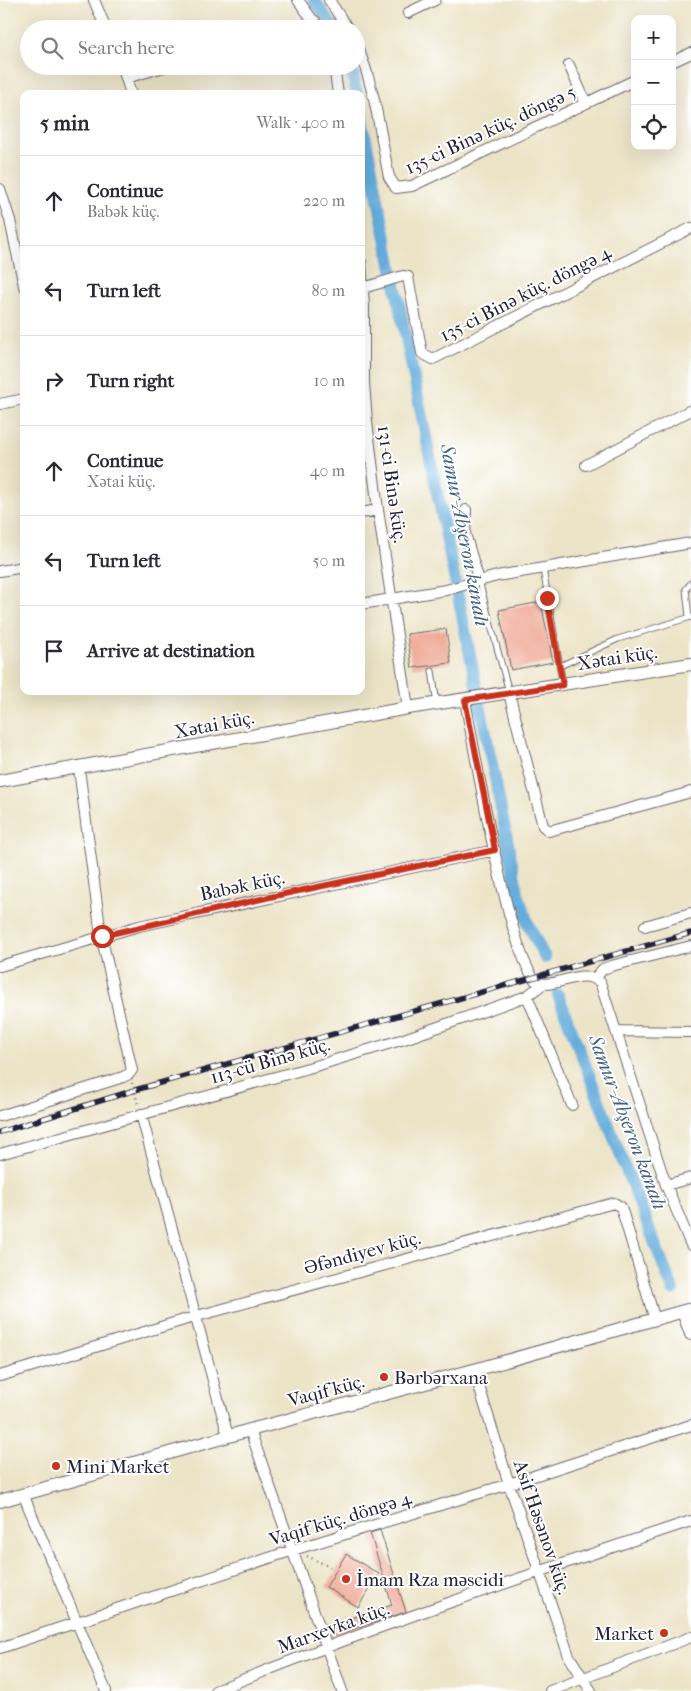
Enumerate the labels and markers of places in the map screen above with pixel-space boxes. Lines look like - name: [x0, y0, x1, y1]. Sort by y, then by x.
- place label: Bərbərxana: [394, 1367, 488, 1389]
- marker: Bərbərxana: [378, 1371, 390, 1383]
- place label: Mini Market: [66, 1456, 170, 1478]
- marker: Mini Market: [50, 1460, 62, 1472]
- place label: İmam Rza məscidi: [356, 1569, 504, 1591]
- marker: İmam Rza məscidi: [340, 1573, 352, 1585]
- place label: Market: [594, 1623, 654, 1645]
- marker: Market: [658, 1627, 670, 1639]

